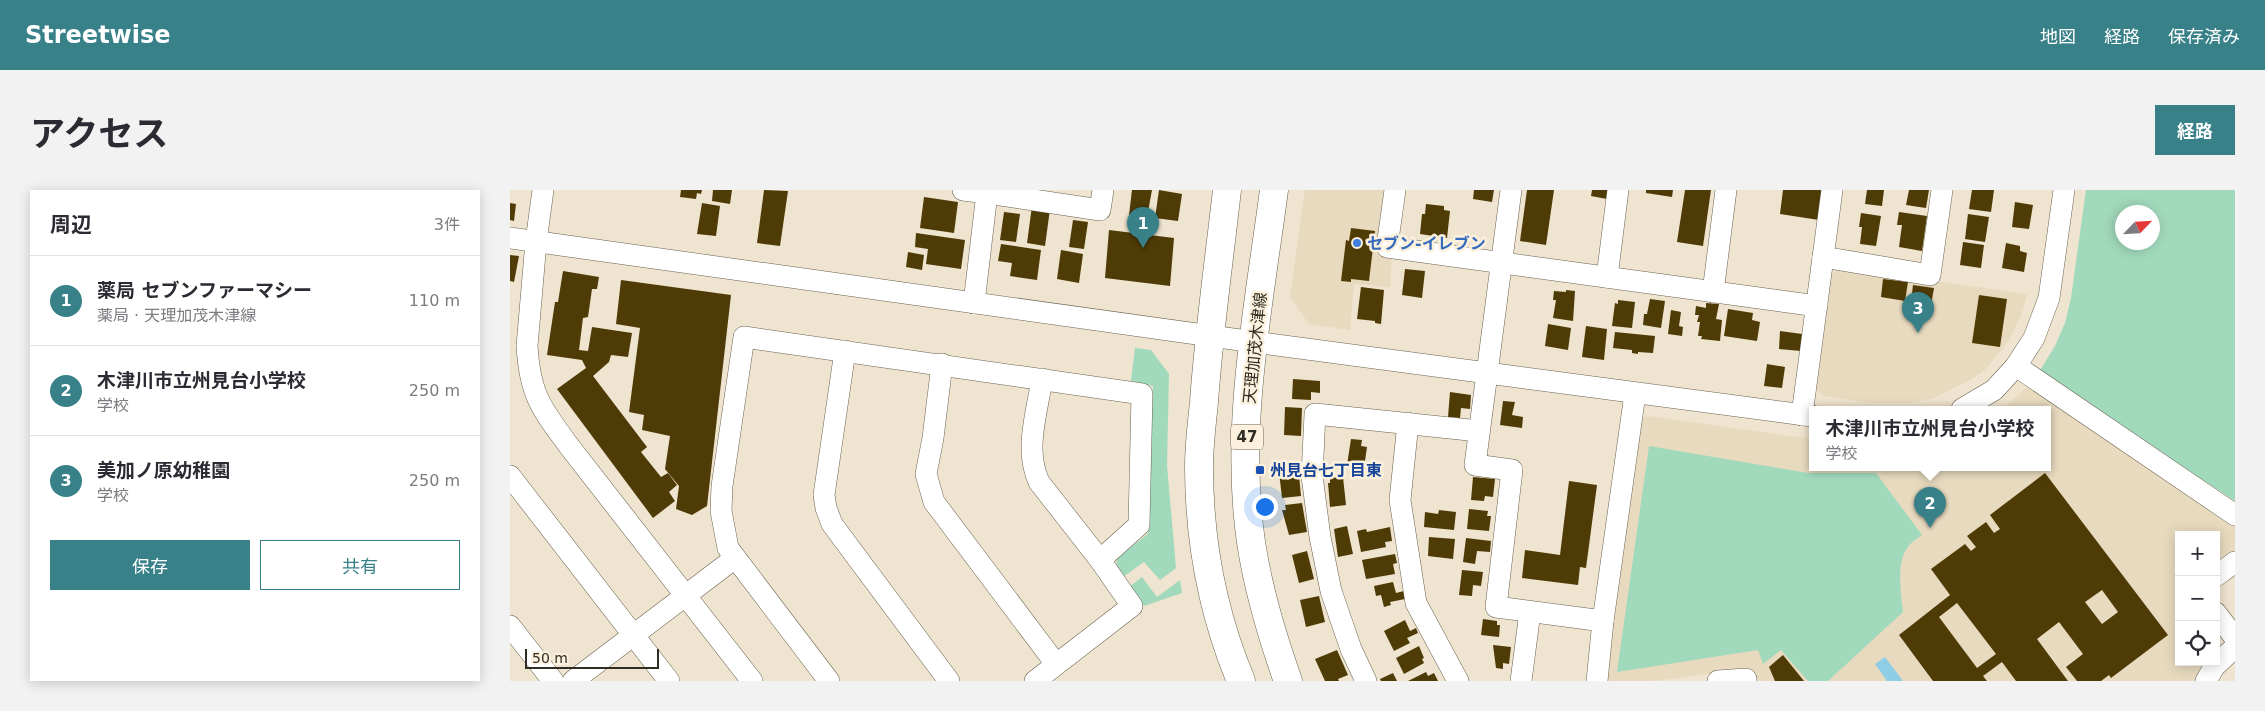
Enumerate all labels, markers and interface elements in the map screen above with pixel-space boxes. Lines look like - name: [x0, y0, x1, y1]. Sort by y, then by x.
- text: Streetwise: [25, 21, 171, 49]
- text: 地図: [2040, 26, 2076, 47]
- text: 経路: [2104, 26, 2140, 47]
- text: 保存済み: [2168, 26, 2240, 47]
- button: 経路: [2155, 105, 2235, 155]
- text: アクセス: [30, 114, 168, 154]
- north arrow: [2115, 205, 2160, 250]
- pin: 1: [1127, 207, 1159, 248]
- text: 周辺: [50, 213, 92, 237]
- text: 3件: [434, 215, 460, 234]
- place label: セブン-イレブン: [1367, 234, 1486, 253]
- marker: セブン-イレブン: [1351, 237, 1363, 249]
- text: 薬局 セブンファーマシー: [97, 279, 312, 301]
- text: 1: [60, 291, 72, 310]
- text: 110 m: [409, 291, 460, 310]
- street label: 天理加茂木津線: [1240, 291, 1270, 405]
- pin: 3: [1902, 292, 1934, 333]
- text: 薬局 · 天理加茂木津線: [97, 306, 256, 325]
- text: 木津川市立州見台小学校: [97, 369, 306, 391]
- text: 2: [60, 381, 72, 400]
- text: 250 m: [409, 381, 460, 400]
- text: 学校: [97, 396, 129, 415]
- popup: [1809, 406, 2051, 471]
- text: 木津川市立州見台小学校: [1825, 417, 2035, 439]
- road number: 47: [1231, 424, 1263, 450]
- text: 学校: [1825, 444, 1858, 463]
- text: 美加ノ原幼稚園: [97, 459, 230, 481]
- place label: 州見台七丁目東: [1270, 461, 1382, 480]
- marker: 州見台七丁目東: [1254, 464, 1266, 476]
- text: 3: [60, 471, 72, 490]
- text: 250 m: [409, 471, 460, 490]
- text: 学校: [97, 486, 129, 505]
- pin: 2: [1914, 487, 1946, 528]
- your location: [1252, 494, 1278, 520]
- map controls: [2175, 531, 2220, 666]
- button: +: [2175, 531, 2220, 576]
- button: 保存: [50, 540, 250, 590]
- button: 共有: [260, 540, 460, 590]
- button: −: [2175, 576, 2220, 621]
- button: locate: [2175, 621, 2220, 666]
- scale bar: [525, 646, 659, 669]
- text: 50 m: [532, 650, 568, 666]

